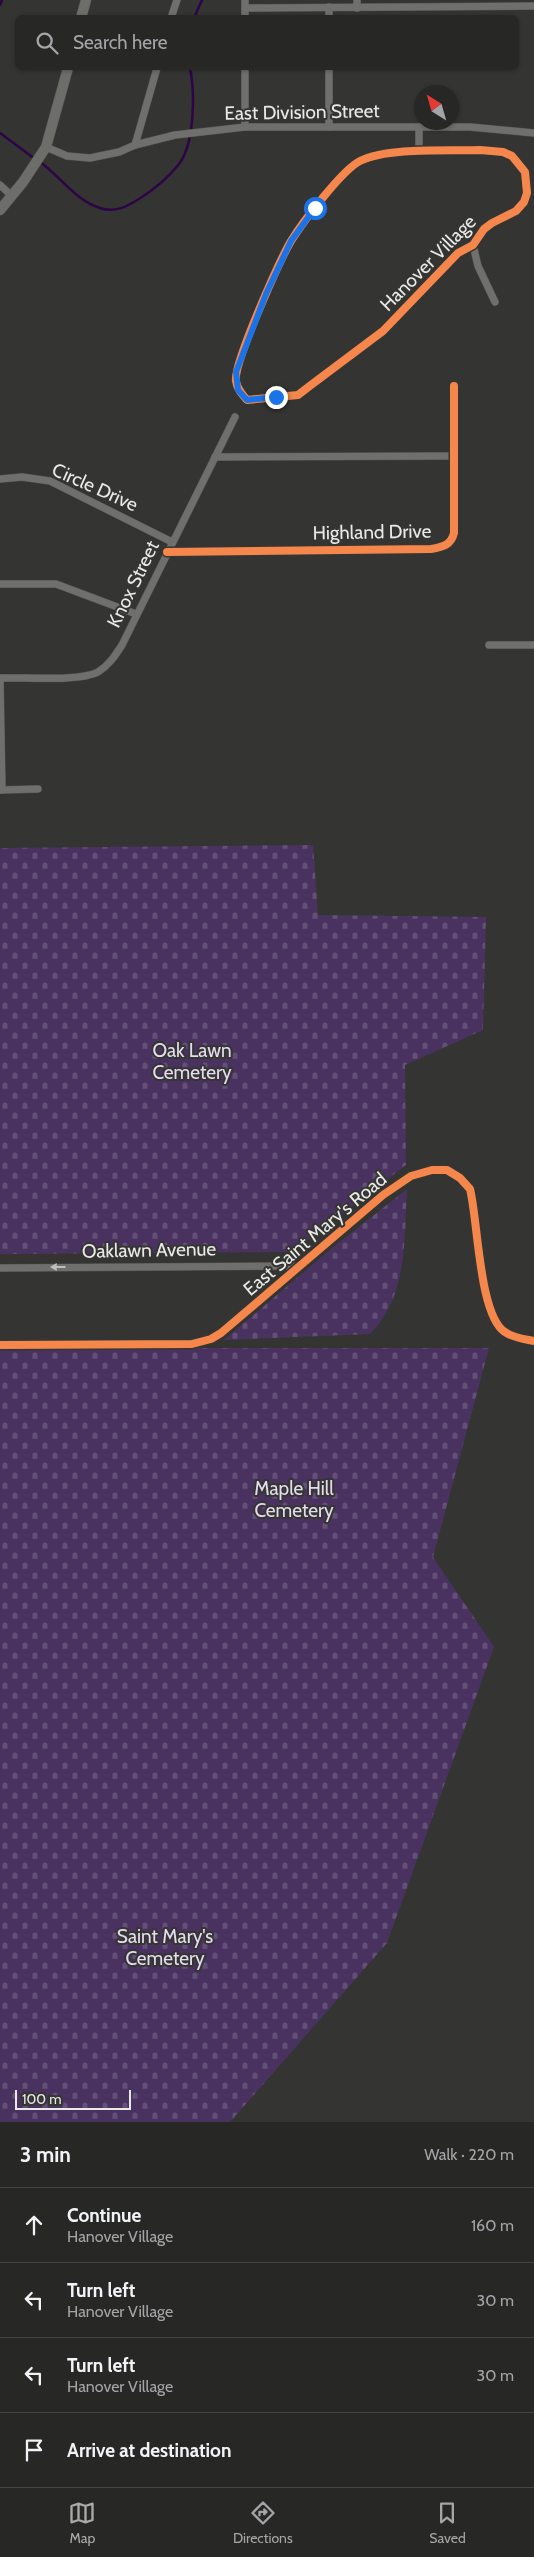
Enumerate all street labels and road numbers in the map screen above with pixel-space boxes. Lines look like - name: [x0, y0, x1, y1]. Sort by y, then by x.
- street label: East Division Street: [224, 99, 380, 125]
- street label: Hanover Village: [375, 210, 481, 316]
- street label: Circle Drive: [48, 458, 142, 516]
- street label: Highland Drive: [312, 519, 432, 545]
- street label: Knox Street: [102, 536, 164, 631]
- street label: East Saint Mary's Road: [239, 1167, 391, 1301]
- street label: Oaklawn Avenue: [82, 1237, 217, 1263]

